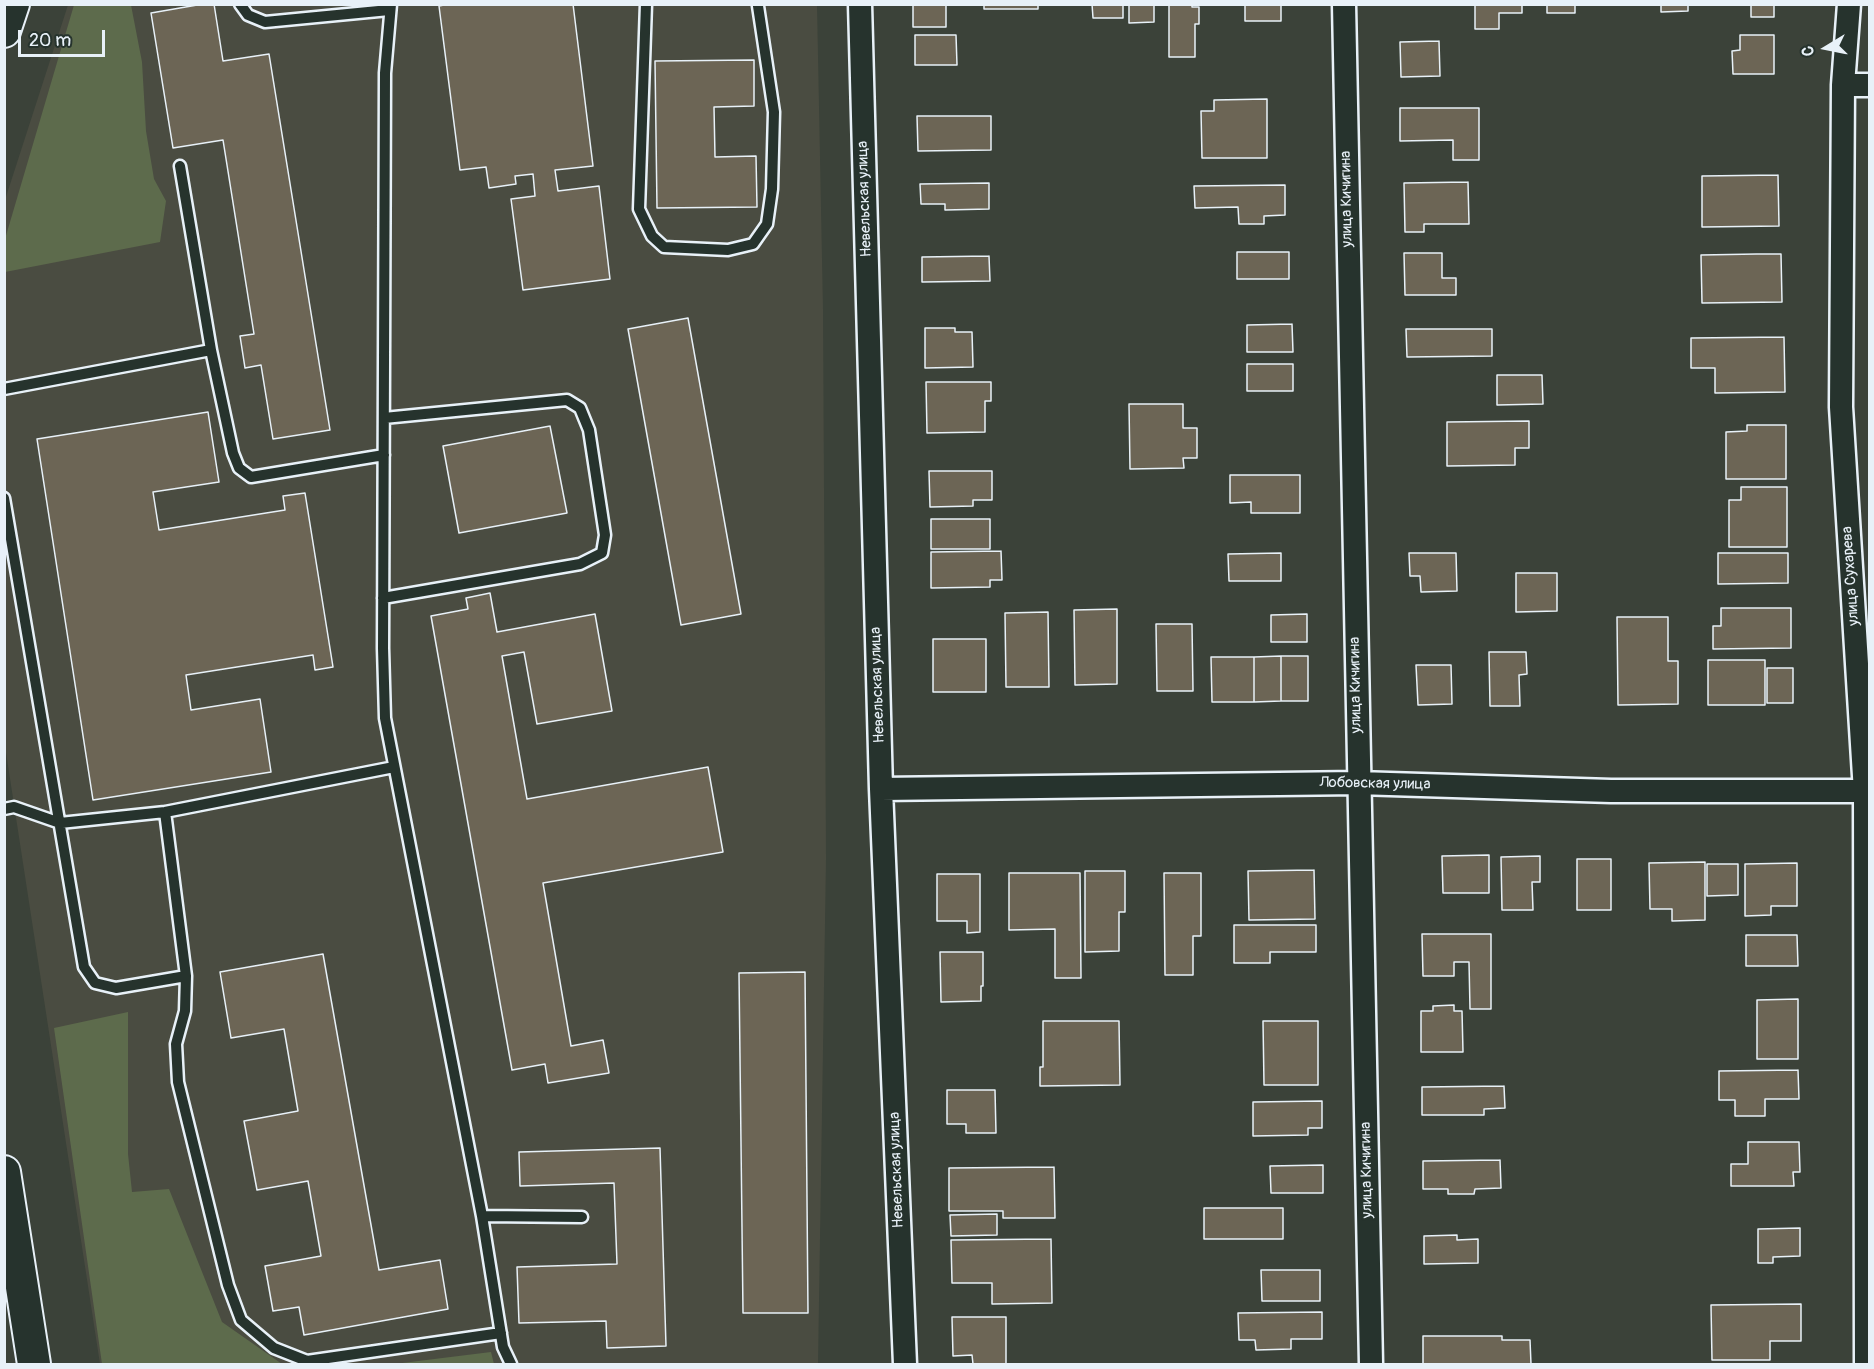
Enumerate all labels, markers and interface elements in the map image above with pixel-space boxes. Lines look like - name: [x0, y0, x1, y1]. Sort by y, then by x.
- scale bar: [21, 18, 108, 56]
- north arrow: [1796, 18, 1856, 78]
- text: 20 m: [29, 29, 71, 52]
- text: С: [1798, 45, 1819, 58]
- street label: Невельская улица: [854, 140, 876, 258]
- street label: улица Кичигина: [1337, 151, 1357, 247]
- street label: улица Сухарева: [1839, 526, 1863, 626]
- street label: Невельская улица: [867, 626, 889, 744]
- street label: улица Кичигина: [1346, 637, 1366, 733]
- street label: Лобовская улица: [1319, 774, 1431, 794]
- street label: Невельская улица: [886, 1111, 908, 1229]
- street label: улица Кичигина: [1357, 1122, 1377, 1218]

